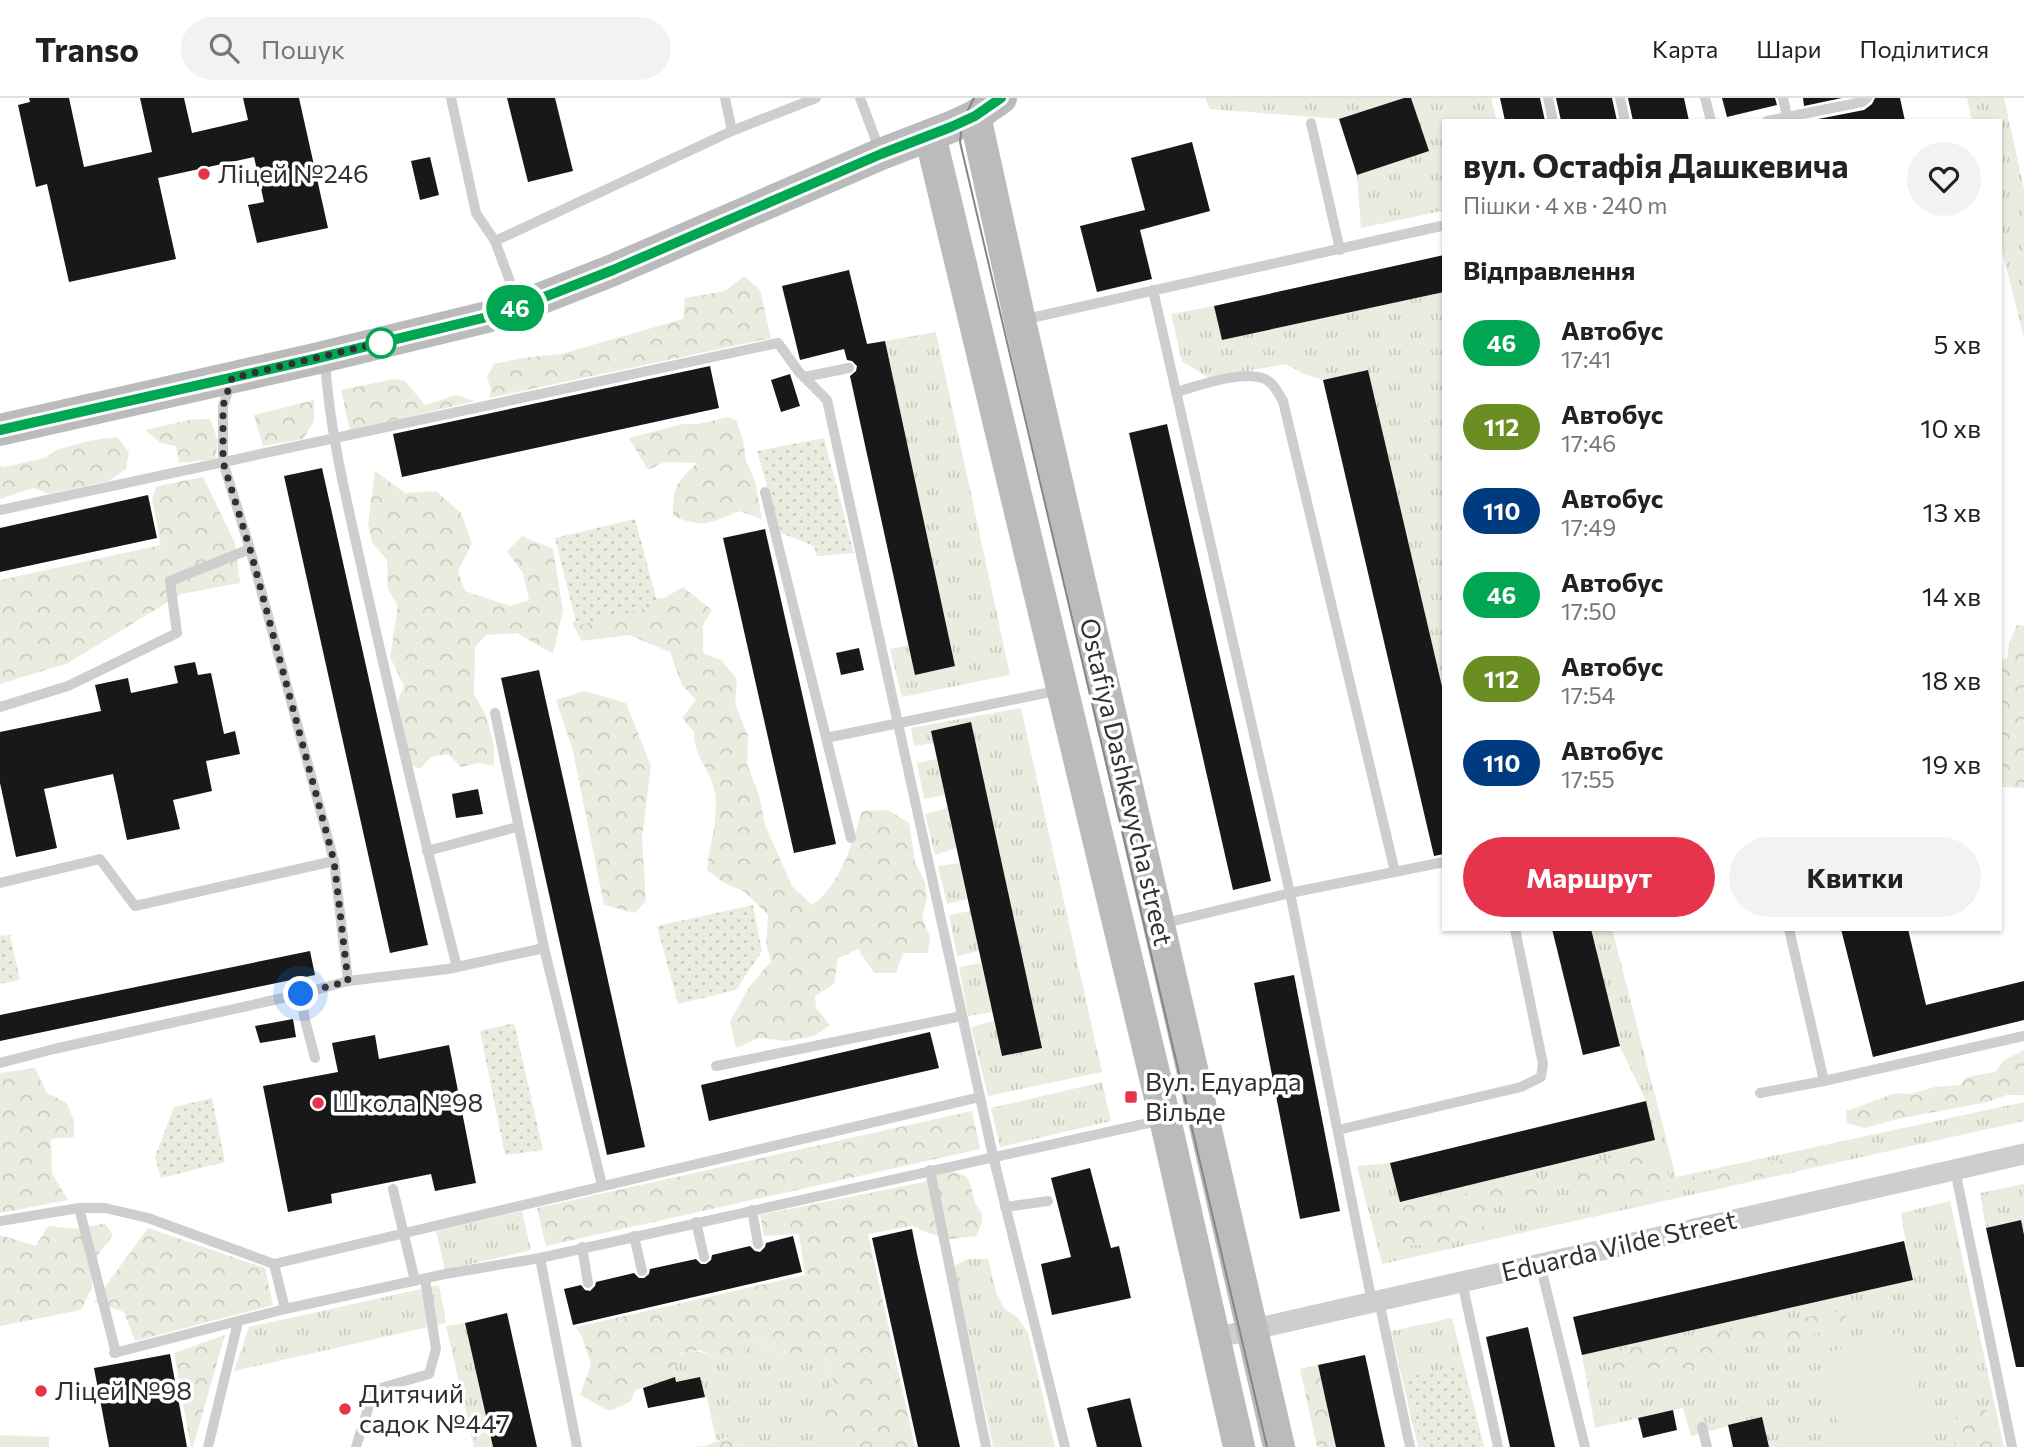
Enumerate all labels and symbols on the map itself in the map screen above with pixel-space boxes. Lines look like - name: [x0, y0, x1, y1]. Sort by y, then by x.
- place label: Ліцей №246: [218, 157, 369, 188]
- marker: Ліцей №246: [196, 166, 212, 182]
- line badge: 46: [484, 285, 546, 331]
- unlabelled marker: [366, 328, 396, 358]
- street label: Ostafiya Dashkevycha street: [1075, 615, 1180, 948]
- your location: [283, 976, 318, 1011]
- place label: Вул. Едуарда Вільде: [1145, 1065, 1301, 1126]
- place label: Школа №98: [332, 1086, 483, 1117]
- marker: Вул. Едуарда Вільде: [1123, 1089, 1139, 1105]
- marker: Школа №98: [310, 1095, 326, 1111]
- street label: Eduarda Vilde Street: [1498, 1202, 1739, 1287]
- place label: Ліцей №98: [55, 1374, 192, 1405]
- place label: Дитячий садок №447: [359, 1377, 510, 1438]
- marker: Ліцей №98: [33, 1383, 49, 1399]
- marker: Дитячий садок №447: [337, 1401, 353, 1417]

